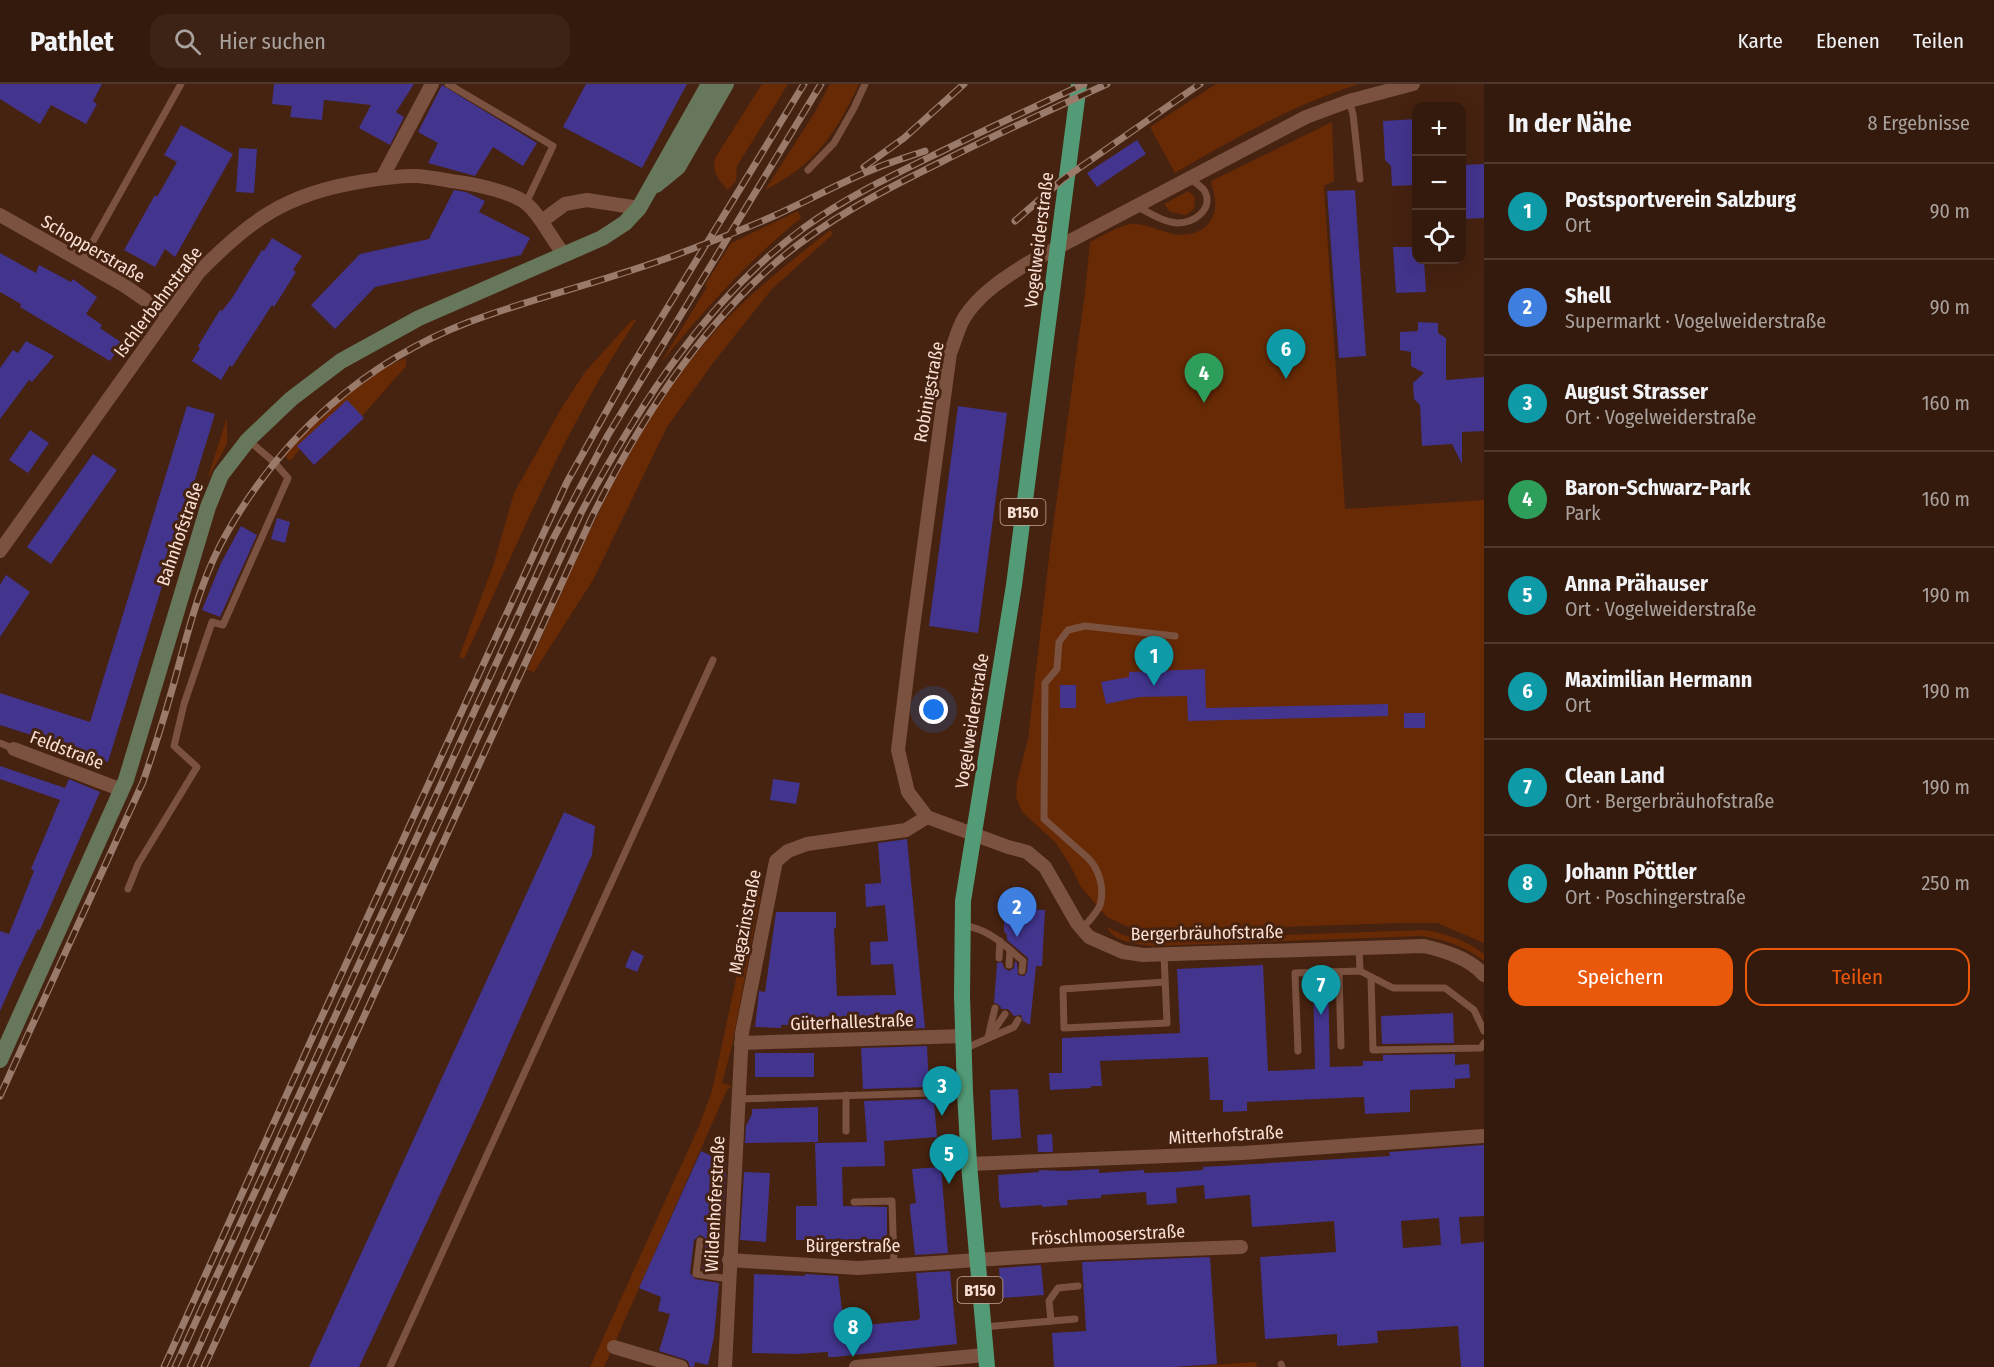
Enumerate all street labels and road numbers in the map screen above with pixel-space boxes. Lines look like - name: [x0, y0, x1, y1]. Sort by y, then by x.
- street label: Vogelweiderstraße: [1020, 171, 1058, 309]
- street label: Schopperstraße: [37, 210, 149, 288]
- street label: Ischlerbahnstraße: [109, 242, 207, 362]
- street label: Robinigstraße: [909, 340, 949, 444]
- street label: Bahnhofstraße: [152, 479, 208, 589]
- road number: B150: [1000, 499, 1046, 525]
- street label: Vogelweiderstraße: [950, 652, 994, 790]
- street label: Feldstraße: [27, 726, 107, 774]
- street label: Magazinstraße: [724, 868, 766, 976]
- street label: Bergerbräuhofstraße: [1130, 921, 1284, 945]
- street label: Güterhallestraße: [790, 1009, 914, 1035]
- street label: Mitterhofstraße: [1168, 1121, 1284, 1149]
- street label: Wildenhoferstraße: [700, 1135, 730, 1273]
- street label: Fröschlmooserstraße: [1030, 1220, 1186, 1250]
- street label: Bürgerstraße: [805, 1235, 901, 1257]
- road number: B150: [958, 1277, 1002, 1303]

